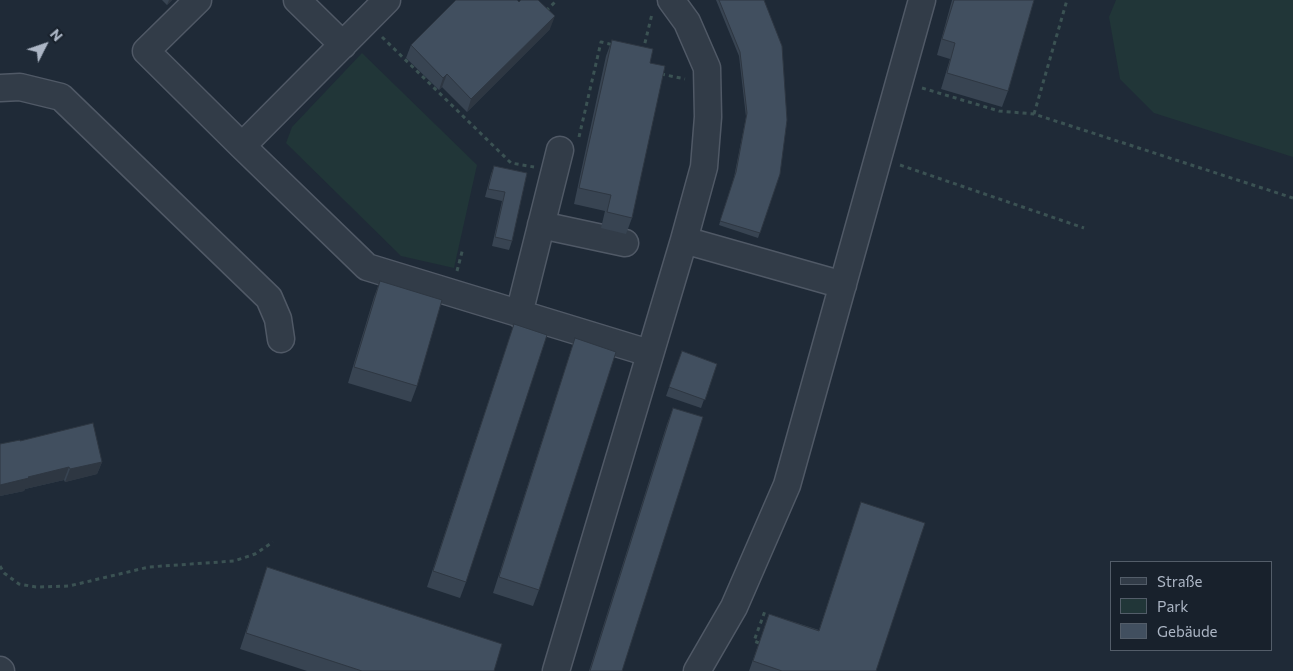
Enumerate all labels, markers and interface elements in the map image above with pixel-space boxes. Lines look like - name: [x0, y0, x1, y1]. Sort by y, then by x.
- north arrow: [20, 20, 70, 70]
- text: N: [47, 25, 67, 44]
- legend: [1110, 561, 1273, 651]
- text: Straße: [1157, 572, 1203, 590]
- text: Park: [1157, 597, 1188, 615]
- text: Gebäude: [1157, 622, 1218, 640]

